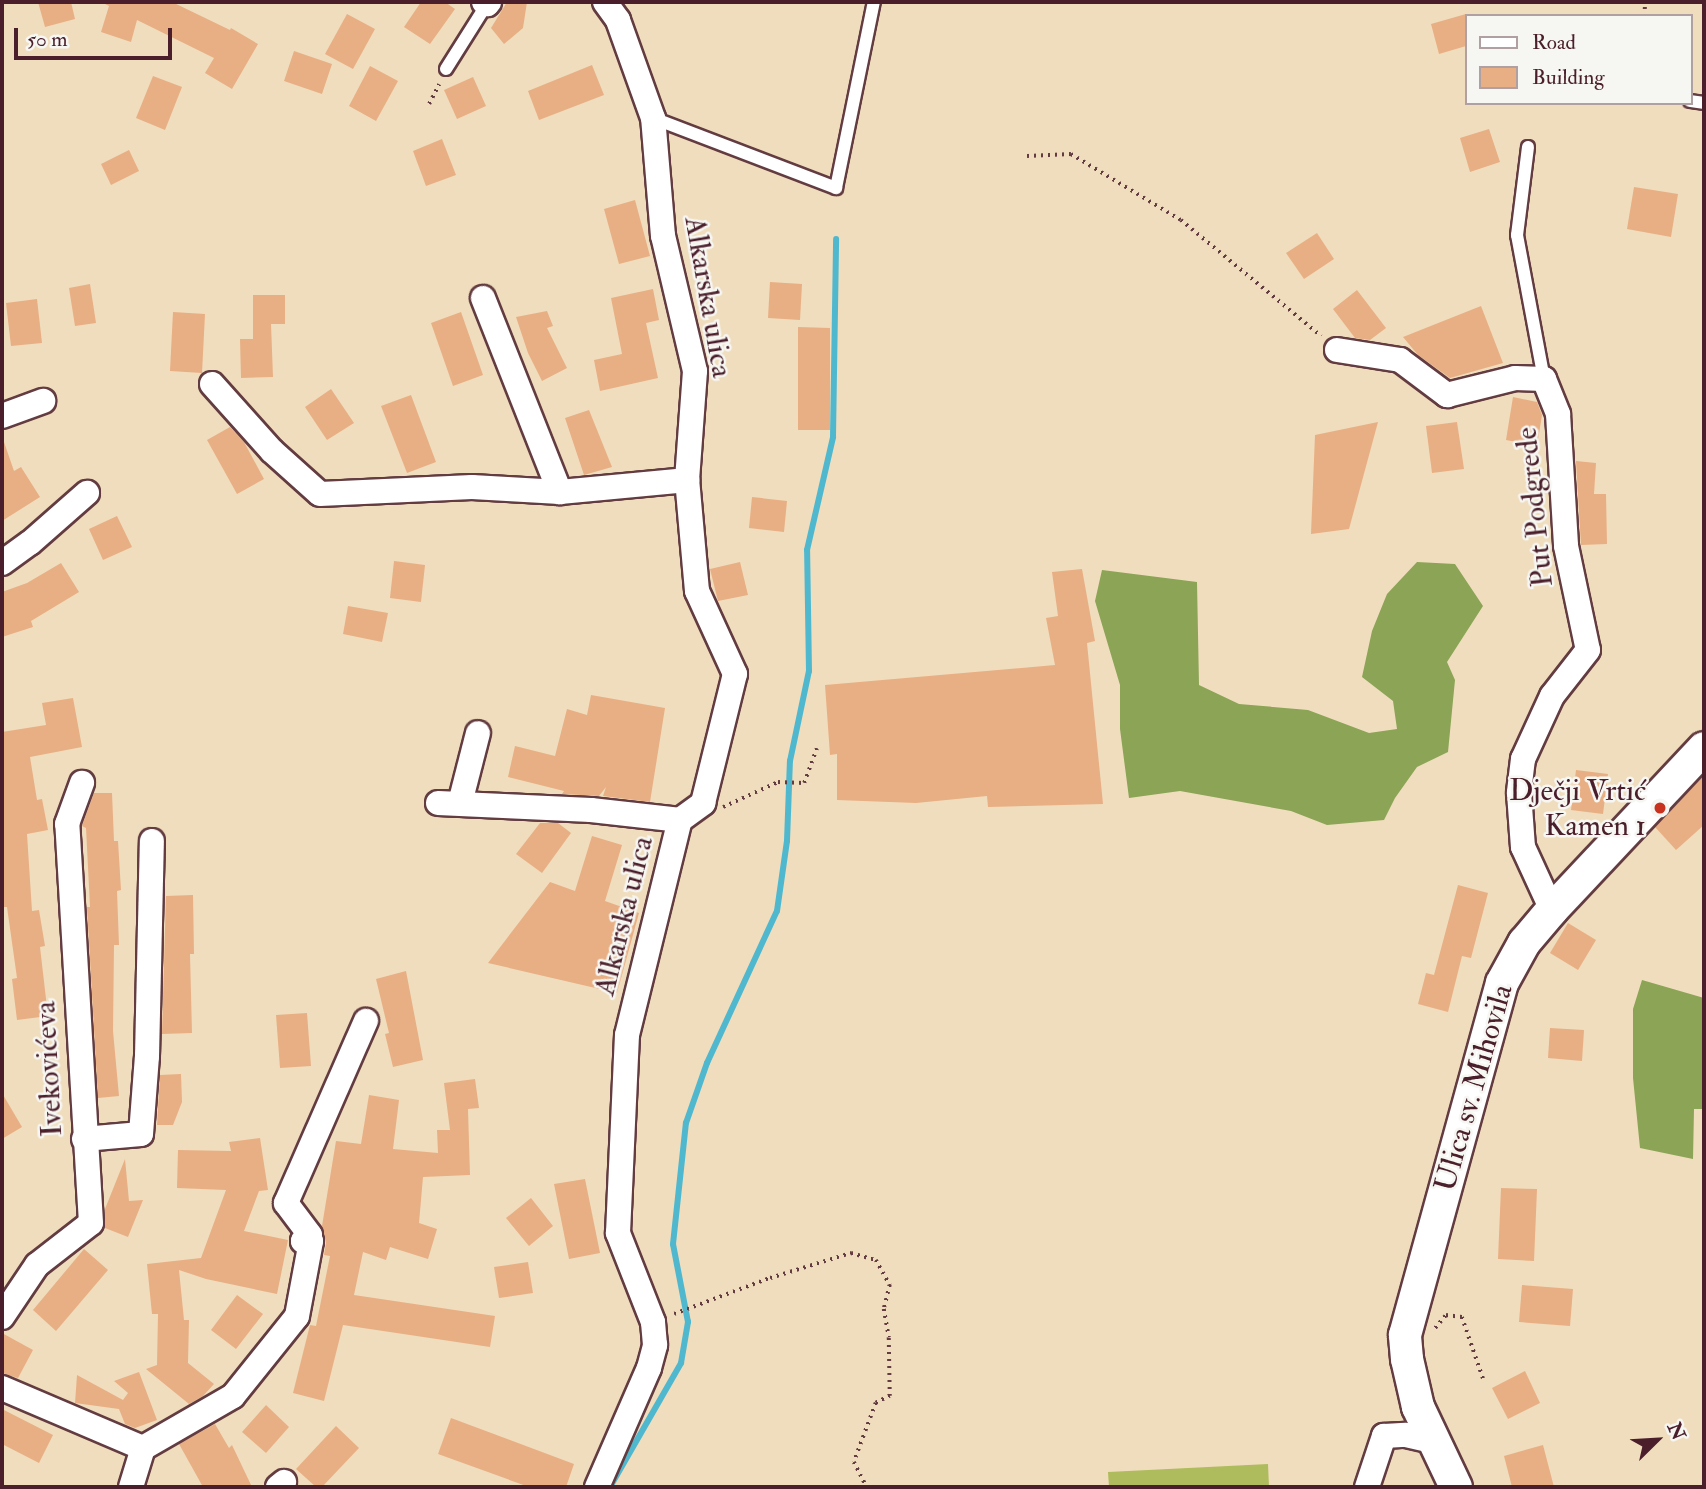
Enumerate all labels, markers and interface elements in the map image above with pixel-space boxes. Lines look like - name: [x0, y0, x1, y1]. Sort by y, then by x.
- scale bar: [18, 14, 175, 58]
- legend: [1464, 14, 1692, 105]
- text: 50 m: [27, 26, 68, 53]
- text: Road: [1532, 29, 1576, 56]
- text: Building: [1532, 64, 1605, 91]
- street label: Alkarska ulica: [676, 214, 740, 380]
- street label: Put Podgrede: [1509, 425, 1561, 589]
- place label: Dječji Vrtić Kamen 1: [1509, 773, 1646, 844]
- marker: Dječji Vrtić Kamen 1: [1652, 800, 1668, 816]
- street label: Alkarska ulica: [587, 833, 661, 999]
- street label: Ulica sv. Mihovila: [1427, 980, 1521, 1196]
- street label: Ivekovićeva: [27, 1000, 71, 1138]
- north arrow: [1622, 1405, 1692, 1475]
- text: N: [1662, 1419, 1691, 1444]

